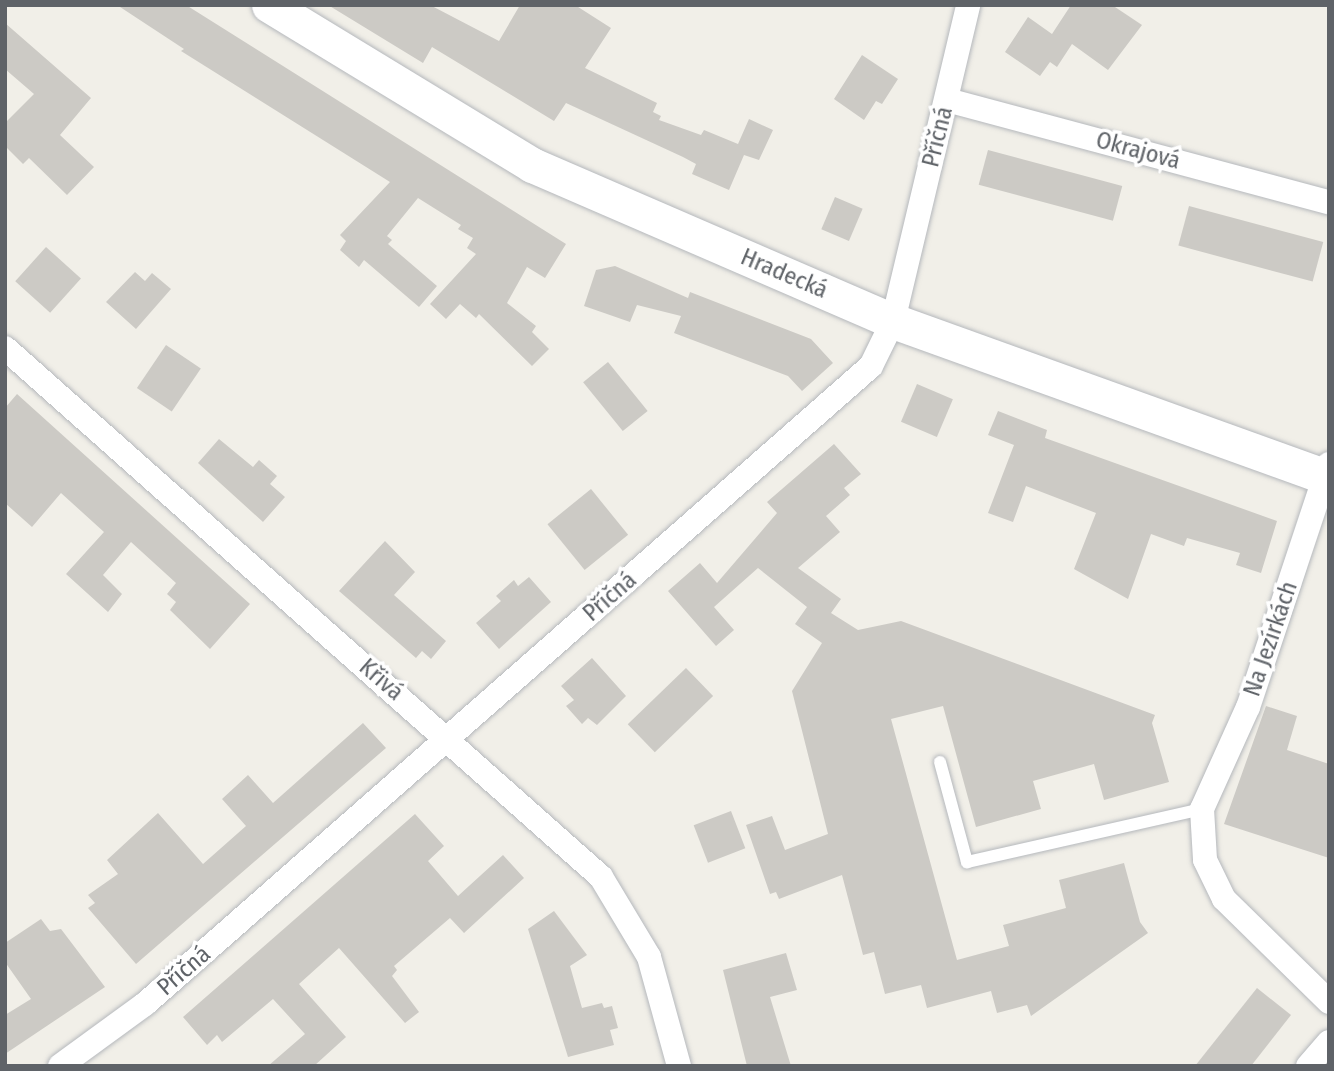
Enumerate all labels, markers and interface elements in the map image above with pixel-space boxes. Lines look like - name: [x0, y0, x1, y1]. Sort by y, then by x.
- street label: Příčná: [917, 104, 959, 170]
- street label: Okrajová: [1093, 126, 1183, 176]
- street label: Hradecká: [736, 243, 832, 305]
- street label: Příčná: [577, 566, 643, 628]
- street label: Na Jezírkách: [1238, 578, 1304, 700]
- street label: Křivá: [353, 653, 409, 707]
- street label: Příčná: [151, 940, 217, 1002]

